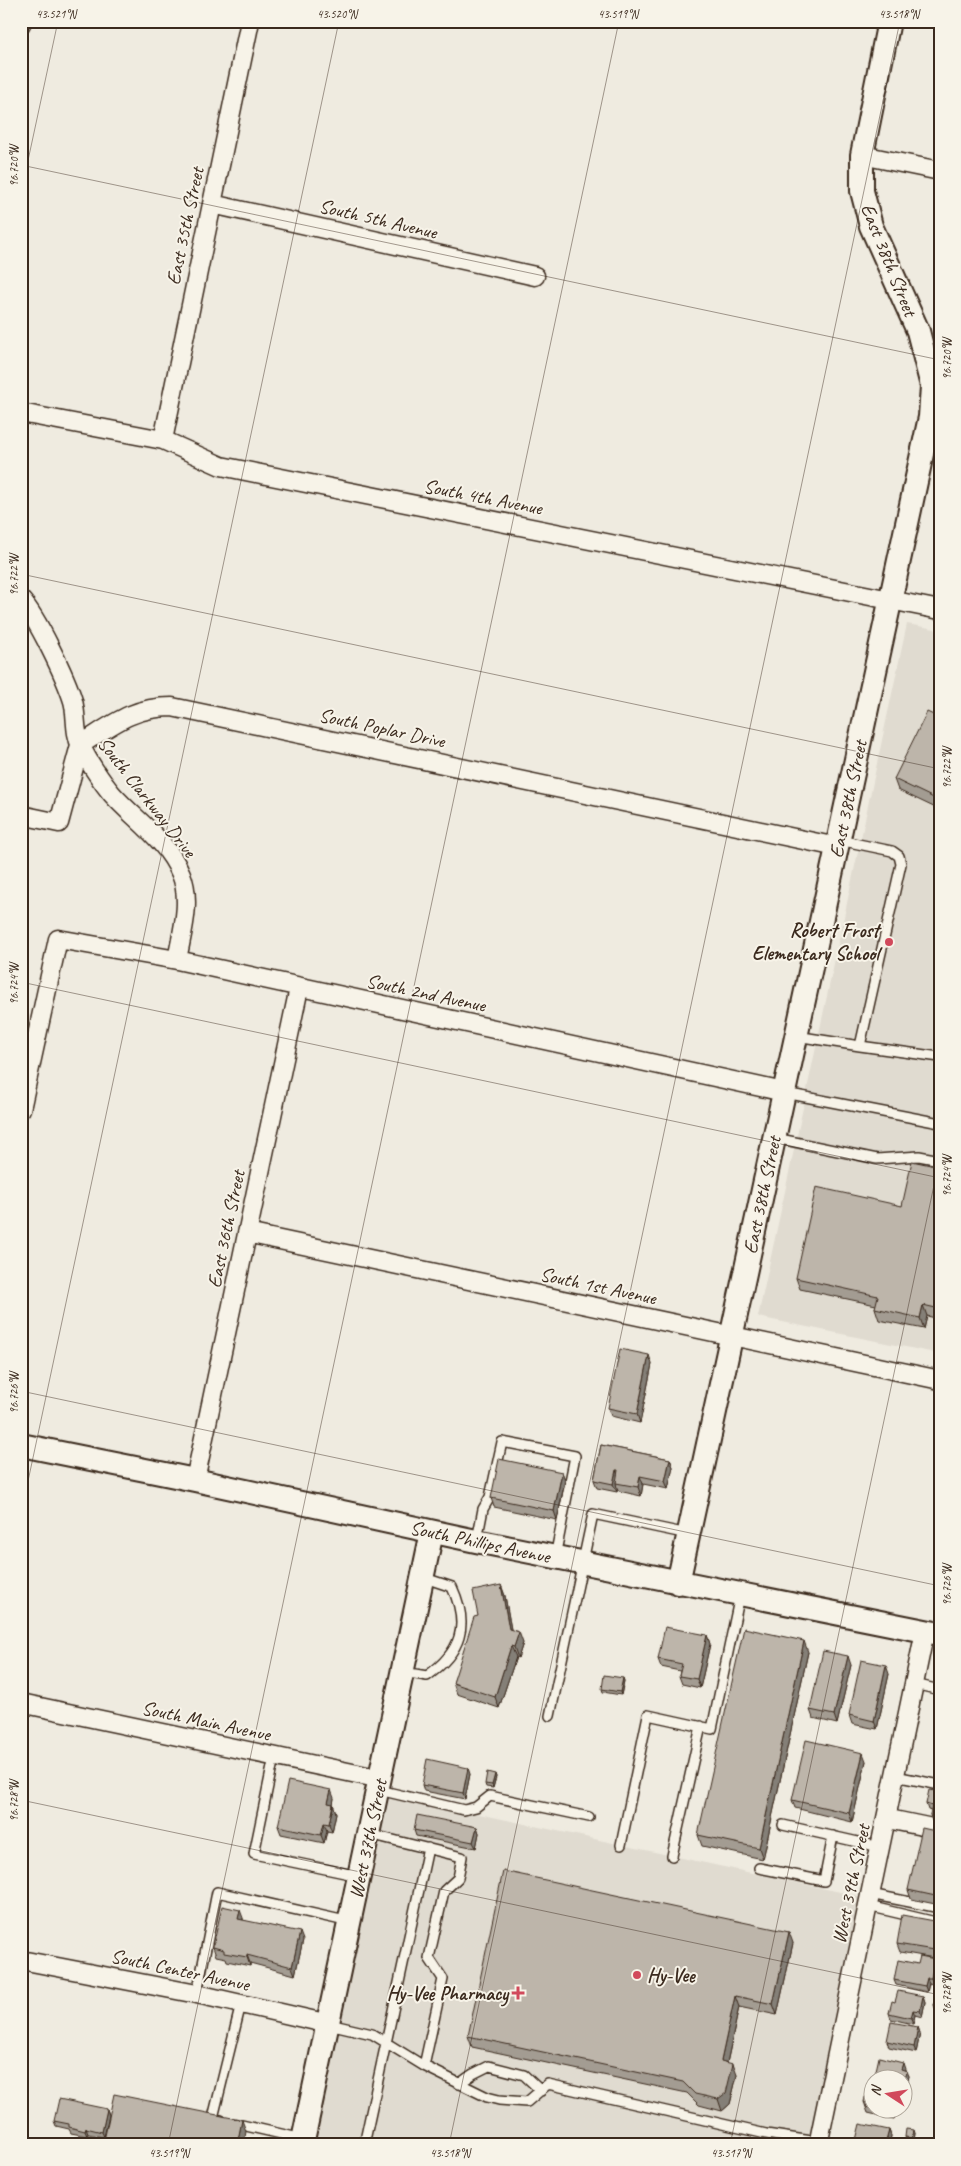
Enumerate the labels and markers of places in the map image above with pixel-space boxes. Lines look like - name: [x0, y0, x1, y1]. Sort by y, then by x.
- place label: Robert Frost Elementary School: [752, 918, 882, 966]
- marker: Robert Frost Elementary School: [883, 936, 895, 948]
- place label: Hy-Vee: [647, 1963, 696, 1988]
- marker: Hy-Vee: [631, 1969, 643, 1981]
- place label: Hy-Vee Pharmacy: [387, 1981, 510, 2007]
- marker: Hy-Vee Pharmacy: [512, 1987, 524, 1999]

